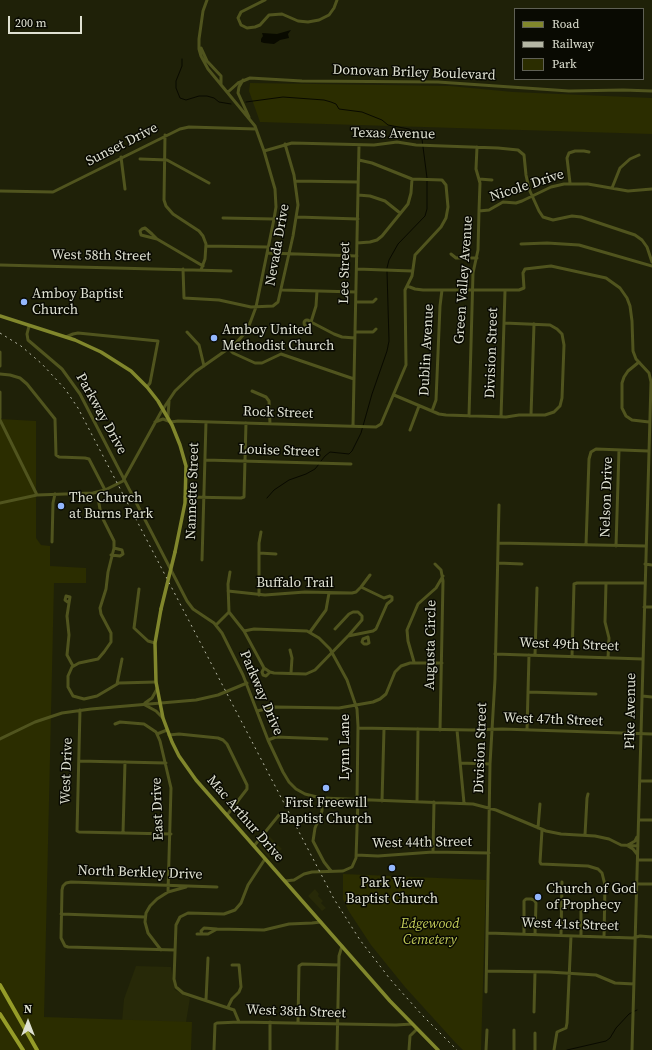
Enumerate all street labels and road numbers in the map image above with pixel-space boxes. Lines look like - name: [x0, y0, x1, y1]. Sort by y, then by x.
- street label: Donovan Briley Boulevard: [332, 62, 496, 84]
- street label: Sunset Drive: [83, 120, 161, 170]
- street label: Texas Avenue: [351, 125, 435, 143]
- street label: Nicole Drive: [488, 166, 566, 206]
- street label: Nevada Drive: [263, 203, 293, 287]
- street label: Green Valley Avenue: [451, 215, 477, 345]
- street label: Lee Street: [336, 242, 354, 304]
- street label: West 58th Street: [51, 247, 151, 265]
- street label: Dublin Avenue: [416, 304, 438, 396]
- street label: Division Street: [482, 307, 502, 399]
- street label: Parkway Drive: [72, 370, 130, 458]
- street label: Rock Street: [243, 403, 313, 423]
- street label: Louise Street: [238, 441, 320, 461]
- street label: Nannette Street: [183, 442, 203, 540]
- street label: Nelson Drive: [597, 456, 617, 538]
- street label: Buffalo Trail: [256, 575, 334, 591]
- street label: Augusta Circle: [422, 600, 440, 690]
- street label: West 49th Street: [519, 635, 619, 655]
- street label: Parkway Drive: [236, 648, 286, 738]
- street label: Pike Avenue: [622, 673, 640, 749]
- street label: Division Street: [471, 702, 491, 794]
- street label: West 47th Street: [503, 710, 603, 730]
- street label: Lynn Lane: [337, 714, 353, 780]
- street label: West Drive: [57, 737, 77, 805]
- street label: Mac Arthur Drive: [203, 772, 287, 866]
- street label: East Drive: [149, 777, 167, 841]
- street label: West 44th Street: [372, 834, 472, 852]
- street label: North Berkley Drive: [77, 862, 203, 884]
- street label: West 41st Street: [521, 915, 619, 935]
- street label: West 38th Street: [246, 1002, 346, 1022]

